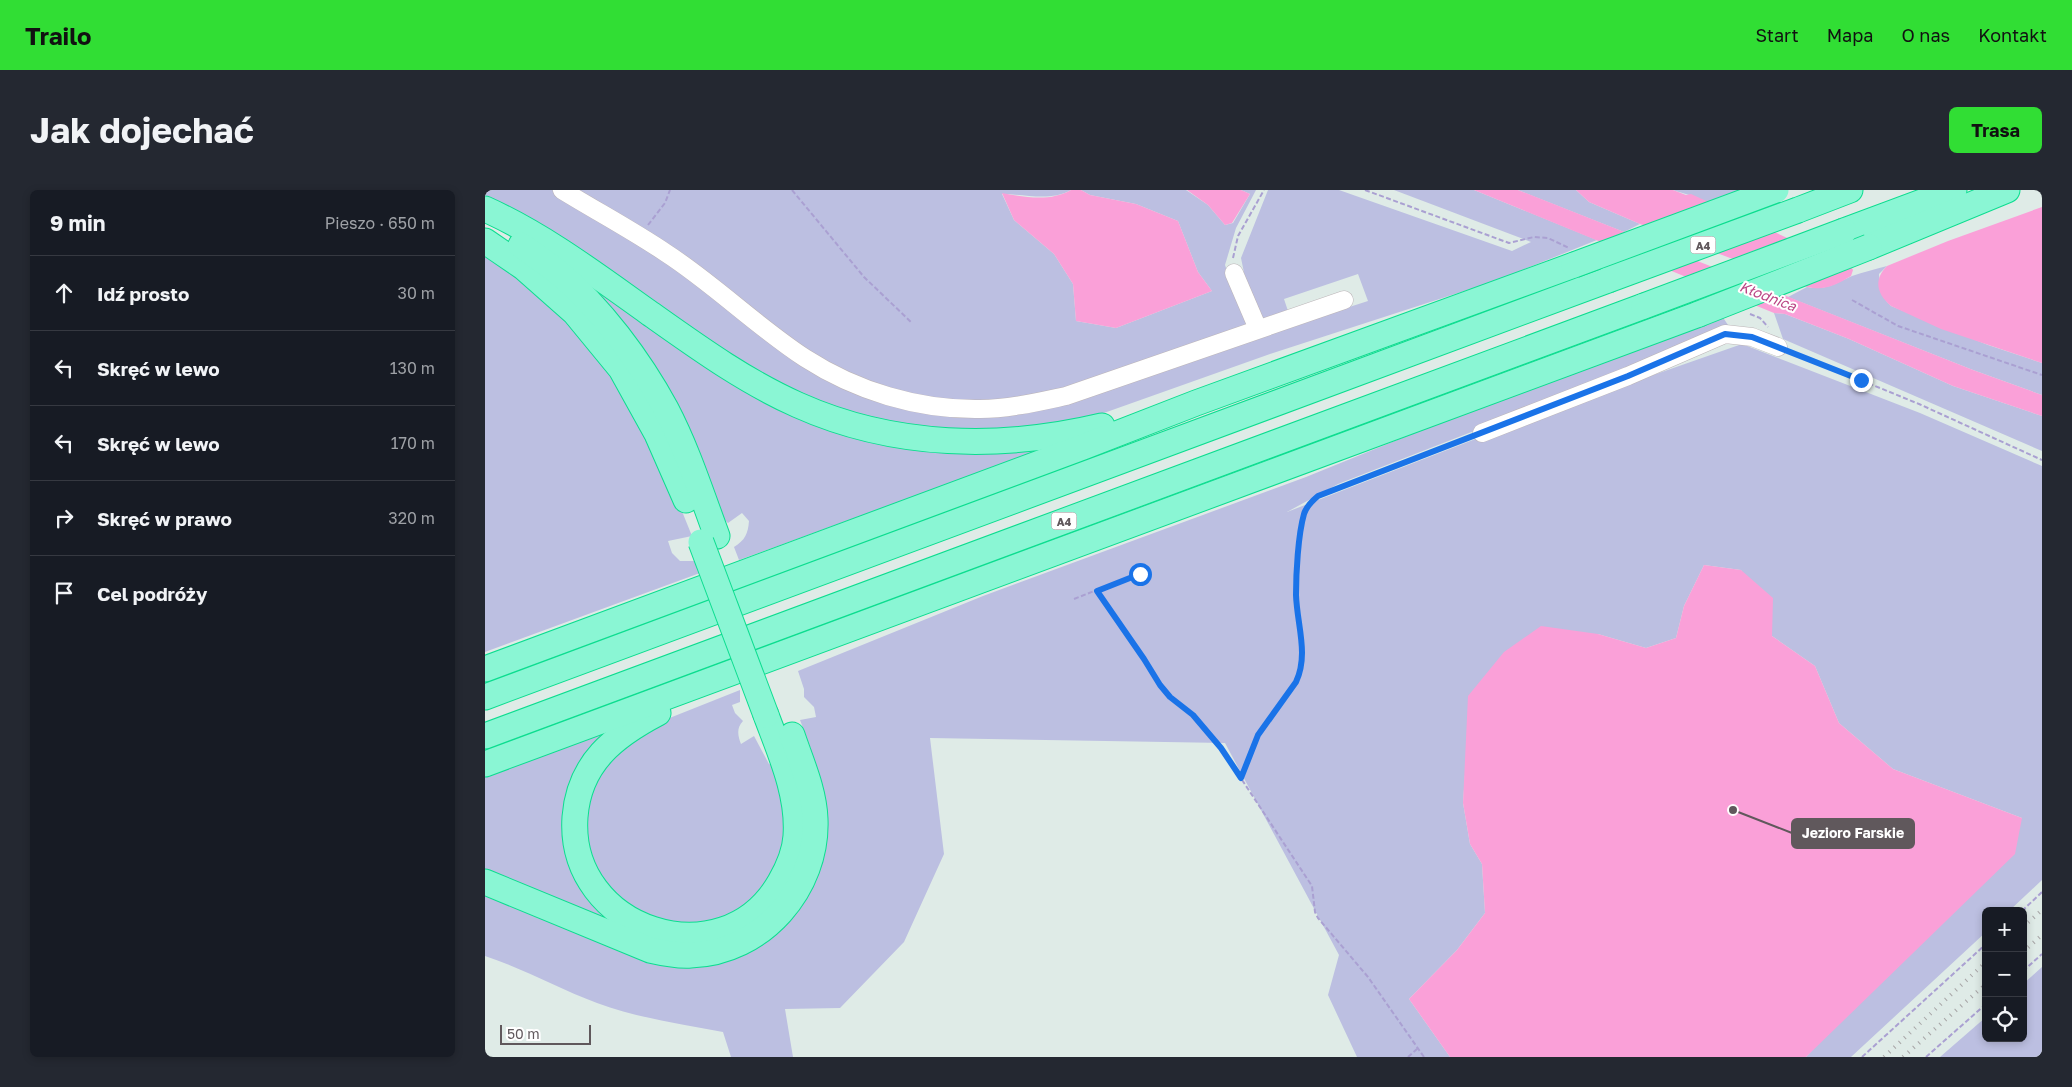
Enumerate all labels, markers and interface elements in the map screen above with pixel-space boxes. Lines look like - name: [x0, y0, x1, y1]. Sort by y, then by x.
- text: Trailo: [25, 21, 91, 50]
- text: Start: [1756, 24, 1799, 46]
- text: Mapa: [1827, 24, 1874, 46]
- text: O nas: [1902, 24, 1950, 46]
- text: Kontakt: [1978, 24, 2047, 46]
- button: Trasa: [1949, 107, 2042, 153]
- text: Jak dojechać: [30, 109, 254, 151]
- text: 9 min: [50, 210, 105, 236]
- text: Pieszo · 650 m: [325, 213, 435, 233]
- road number: A4: [1691, 236, 1715, 254]
- water label: Kłodnica: [1737, 278, 1800, 315]
- icon: ahead: [50, 279, 78, 307]
- text: Idź prosto: [97, 282, 189, 305]
- text: 30 m: [398, 283, 435, 303]
- icon: left: [50, 354, 78, 382]
- text: Skręć w lewo: [97, 357, 220, 380]
- text: 130 m: [390, 358, 435, 378]
- route end: [1850, 369, 1873, 392]
- icon: left: [50, 429, 78, 457]
- text: Skręć w lewo: [97, 432, 220, 455]
- text: 170 m: [391, 433, 435, 453]
- icon: right: [50, 504, 78, 532]
- text: Skręć w prawo: [97, 507, 232, 530]
- text: 320 m: [388, 508, 435, 528]
- road number: A4: [1051, 512, 1077, 530]
- route start: [1129, 563, 1152, 586]
- icon: arrive: [50, 579, 78, 607]
- text: Cel podróży: [97, 582, 207, 605]
- callout: Jezioro Farskie: [1792, 819, 1914, 848]
- text: Jezioro Farskie: [1802, 824, 1904, 841]
- map controls: [1982, 907, 2027, 1042]
- button: +: [1982, 907, 2027, 952]
- button: −: [1982, 952, 2027, 997]
- button: locate: [1982, 997, 2027, 1042]
- scale bar: [500, 1022, 591, 1045]
- text: 50 m: [507, 1025, 540, 1042]

